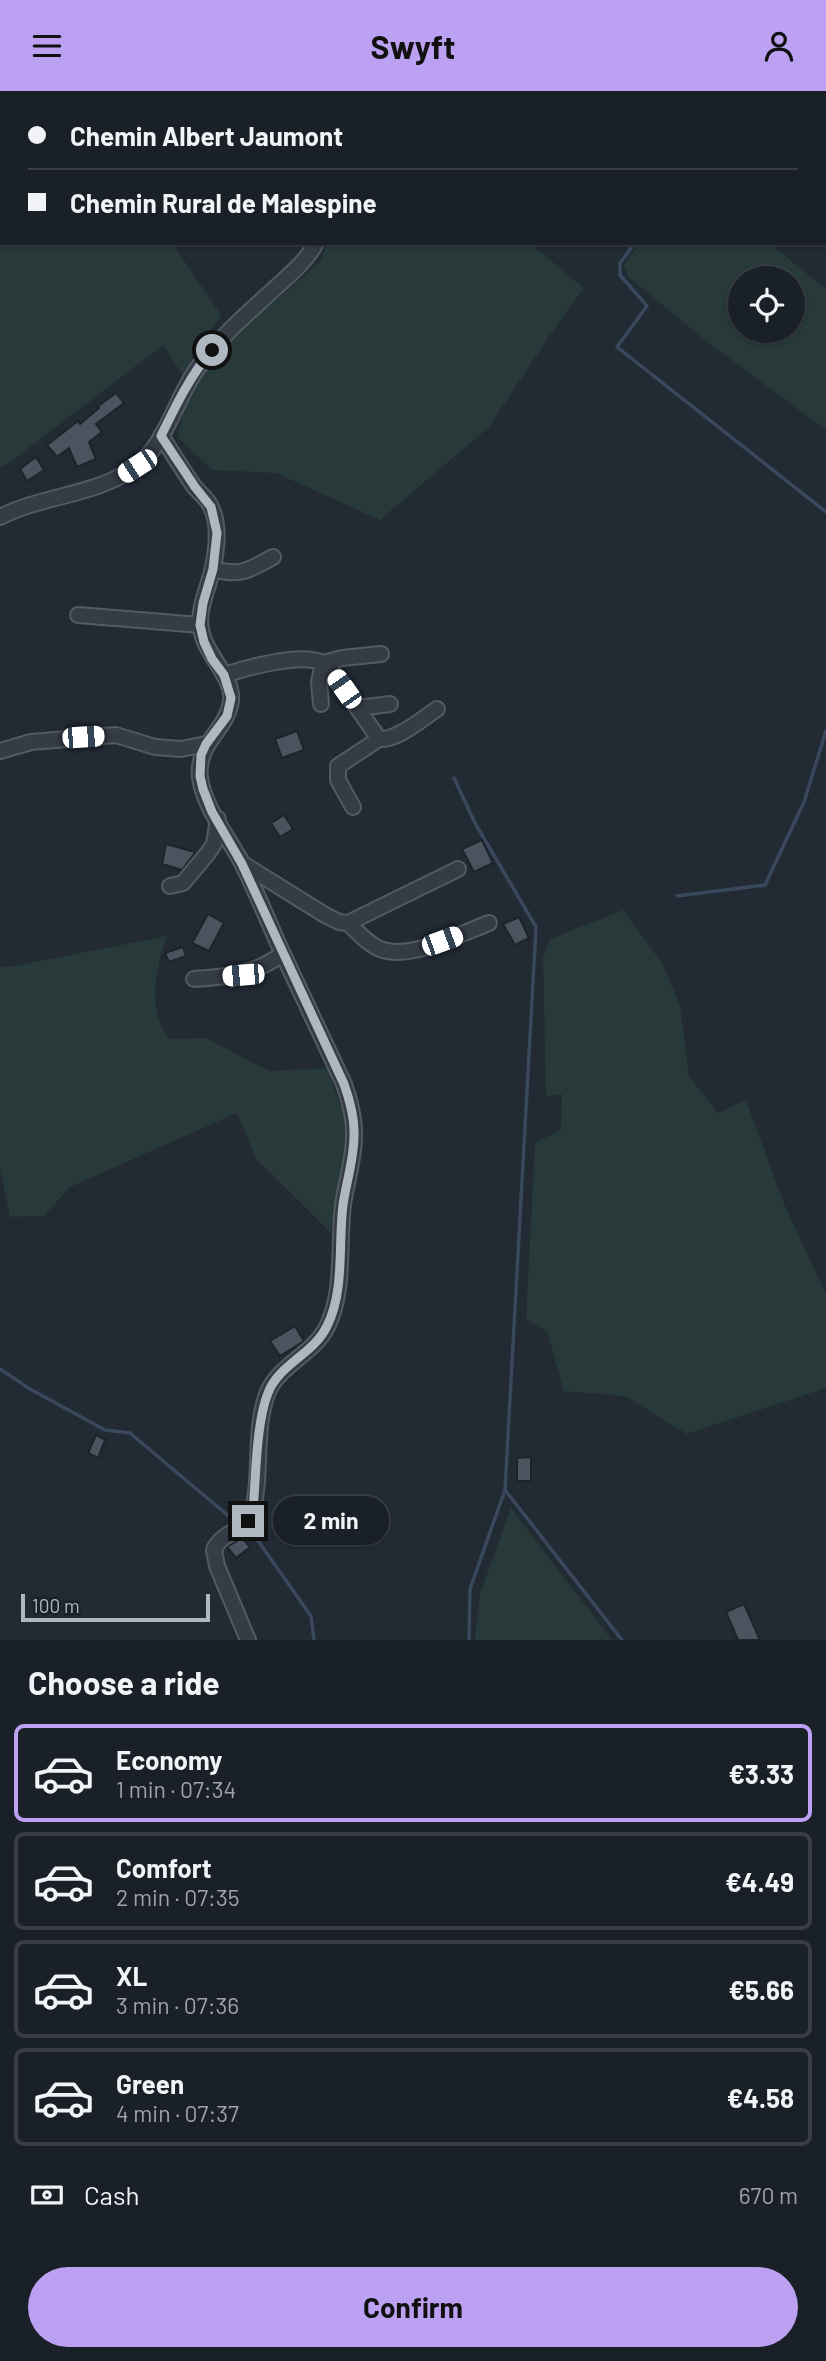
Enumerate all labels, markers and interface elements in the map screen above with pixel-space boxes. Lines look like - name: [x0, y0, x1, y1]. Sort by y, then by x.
- icon: menu: [28, 27, 66, 65]
- text: Swyft: [371, 27, 455, 65]
- icon: person: [760, 27, 798, 65]
- text: Chemin Albert Jaumont: [70, 120, 343, 151]
- text: Chemin Rural de Malespine: [70, 187, 377, 218]
- map controls: [728, 266, 805, 343]
- button: locate: [728, 266, 805, 343]
- route start: [196, 334, 228, 366]
- car: [114, 446, 161, 486]
- car: [324, 666, 365, 712]
- car: [62, 725, 105, 749]
- car: [419, 924, 466, 958]
- car: [222, 963, 265, 987]
- callout: 2 min: [272, 1497, 388, 1545]
- route end: [232, 1505, 264, 1537]
- text: 2 min: [303, 1506, 359, 1534]
- scale bar: [21, 1591, 210, 1623]
- text: 100 m: [32, 1594, 80, 1617]
- text: Choose a ride: [28, 1663, 220, 1701]
- icon: car: [32, 1742, 95, 1805]
- text: Economy: [116, 1744, 222, 1775]
- text: €3.33: [728, 1758, 794, 1789]
- text: 1 min · 07:34: [116, 1775, 236, 1803]
- icon: car: [32, 1850, 95, 1913]
- text: Comfort: [116, 1852, 212, 1883]
- text: €4.49: [725, 1866, 794, 1897]
- text: 2 min · 07:35: [116, 1883, 240, 1911]
- icon: car: [32, 1958, 95, 2021]
- text: XL: [116, 1960, 147, 1991]
- text: €5.66: [729, 1974, 794, 2005]
- text: 3 min · 07:36: [116, 1991, 239, 2019]
- icon: car: [32, 2066, 95, 2129]
- text: Green: [116, 2068, 184, 2099]
- text: €4.58: [727, 2082, 794, 2113]
- text: 4 min · 07:37: [116, 2099, 239, 2127]
- icon: cash: [28, 2176, 66, 2214]
- text: Cash: [84, 2179, 139, 2210]
- text: 670 m: [739, 2181, 798, 2209]
- button: Confirm: [28, 2267, 798, 2347]

